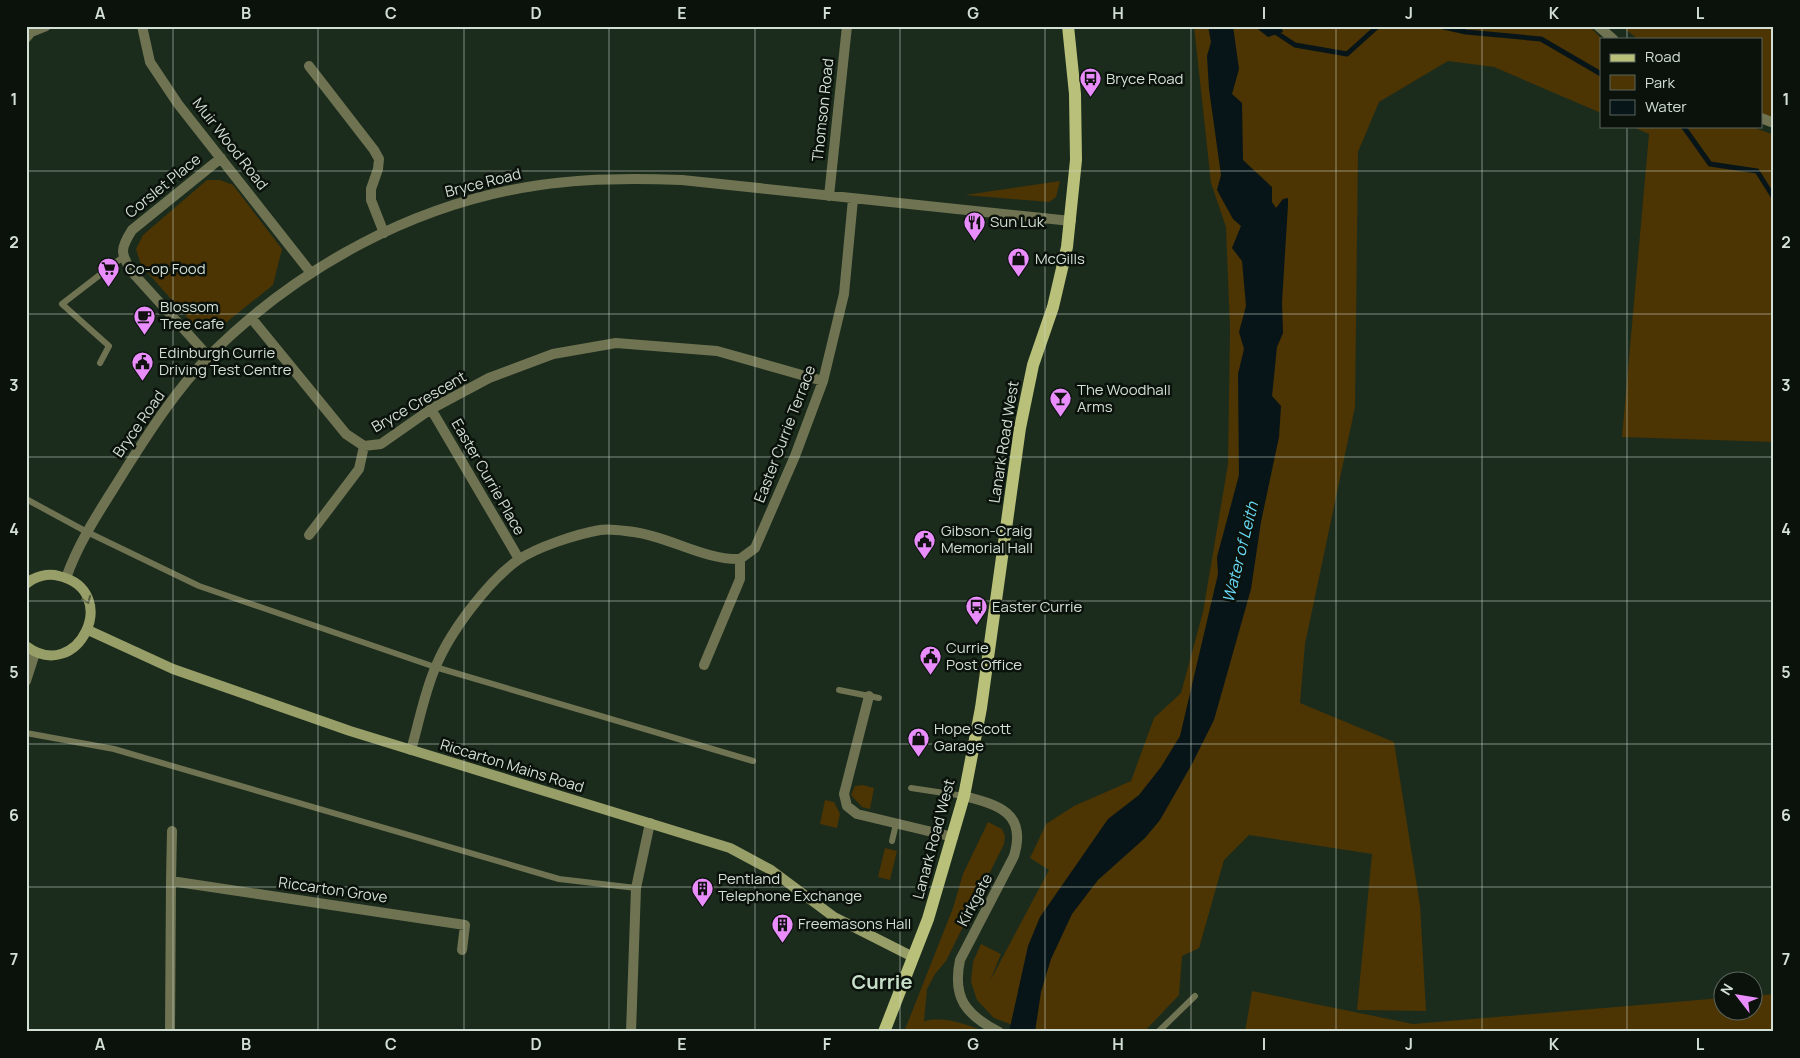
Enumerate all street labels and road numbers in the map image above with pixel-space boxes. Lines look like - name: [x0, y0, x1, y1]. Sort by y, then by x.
- street label: Thomson Road: [807, 57, 838, 163]
- street label: Muir Wood Road: [188, 93, 273, 194]
- street label: Corslet Place: [120, 148, 205, 223]
- street label: Bryce Road: [443, 163, 523, 202]
- street label: Easter Currie Terrace: [749, 362, 821, 506]
- street label: Bryce Crescent: [368, 366, 470, 437]
- street label: Lanark Road West: [983, 379, 1024, 505]
- street label: Bryce Road: [108, 386, 169, 461]
- street label: Easter Currie Place: [447, 415, 530, 539]
- street label: Riccarton Mains Road: [438, 734, 587, 797]
- street label: Lanark Road West: [907, 777, 960, 901]
- street label: Kirkgate: [952, 869, 997, 930]
- street label: Riccarton Grove: [277, 871, 389, 908]

